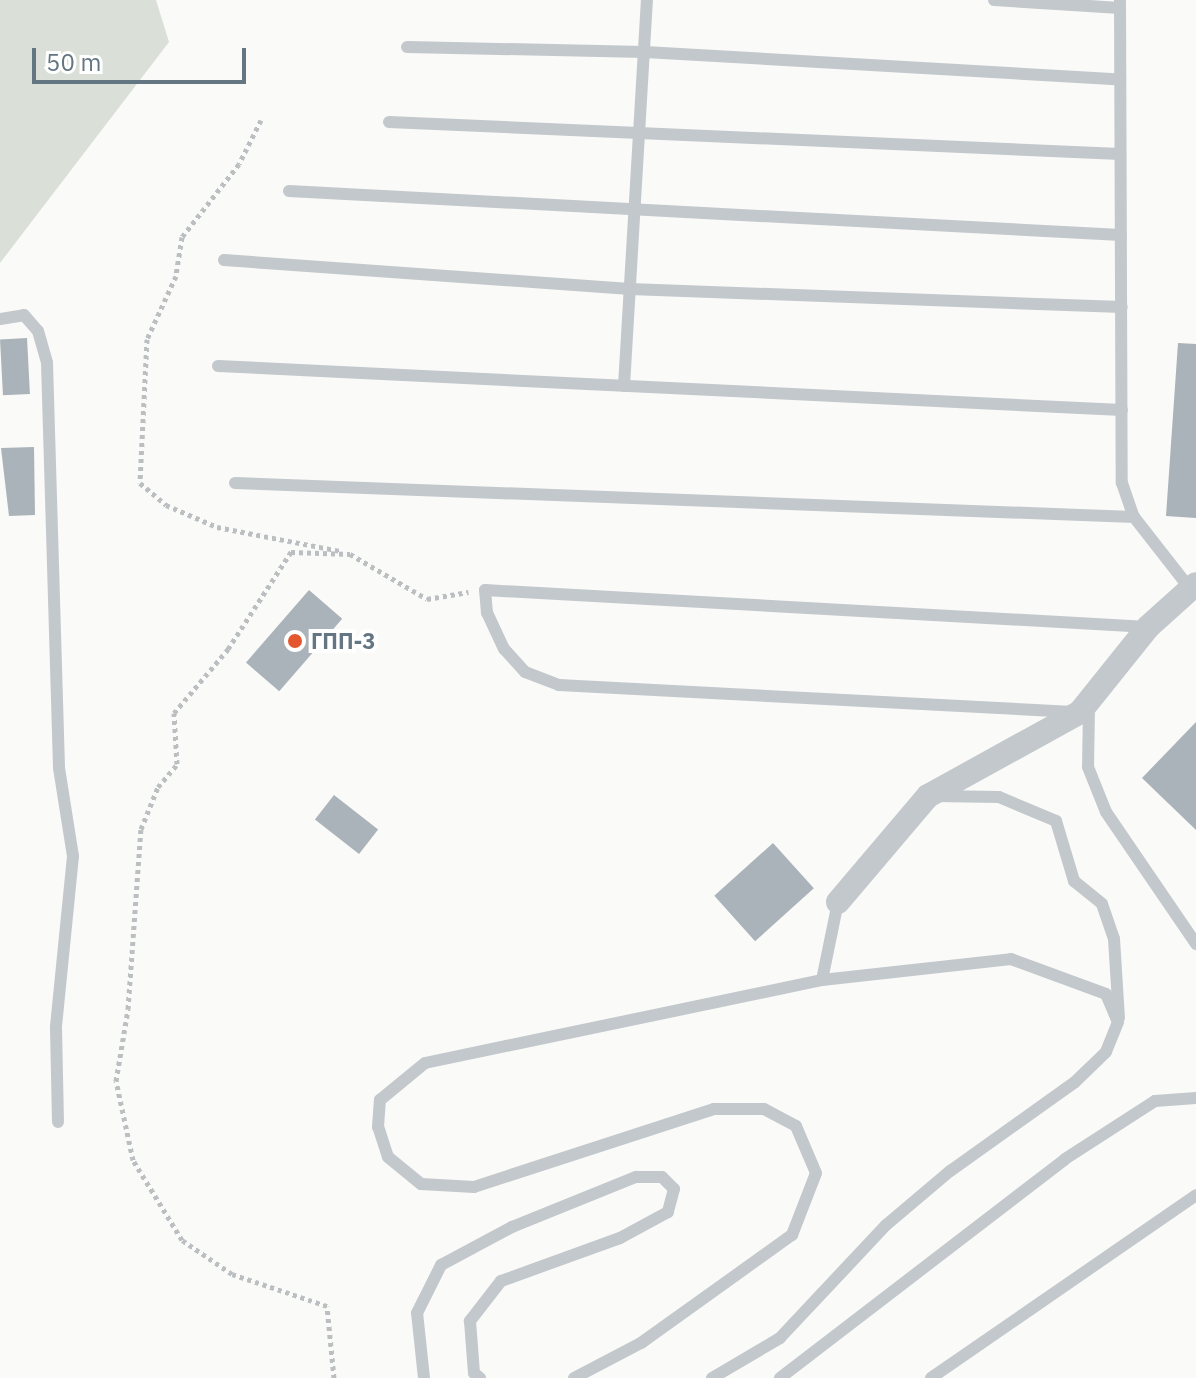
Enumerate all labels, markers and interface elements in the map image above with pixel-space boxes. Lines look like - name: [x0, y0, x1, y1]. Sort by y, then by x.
- scale bar: [36, 32, 250, 82]
- text: 50 m: [46, 46, 101, 78]
- place label: ГПП-3: [311, 628, 376, 654]
- marker: ГПП-3: [286, 632, 304, 650]

